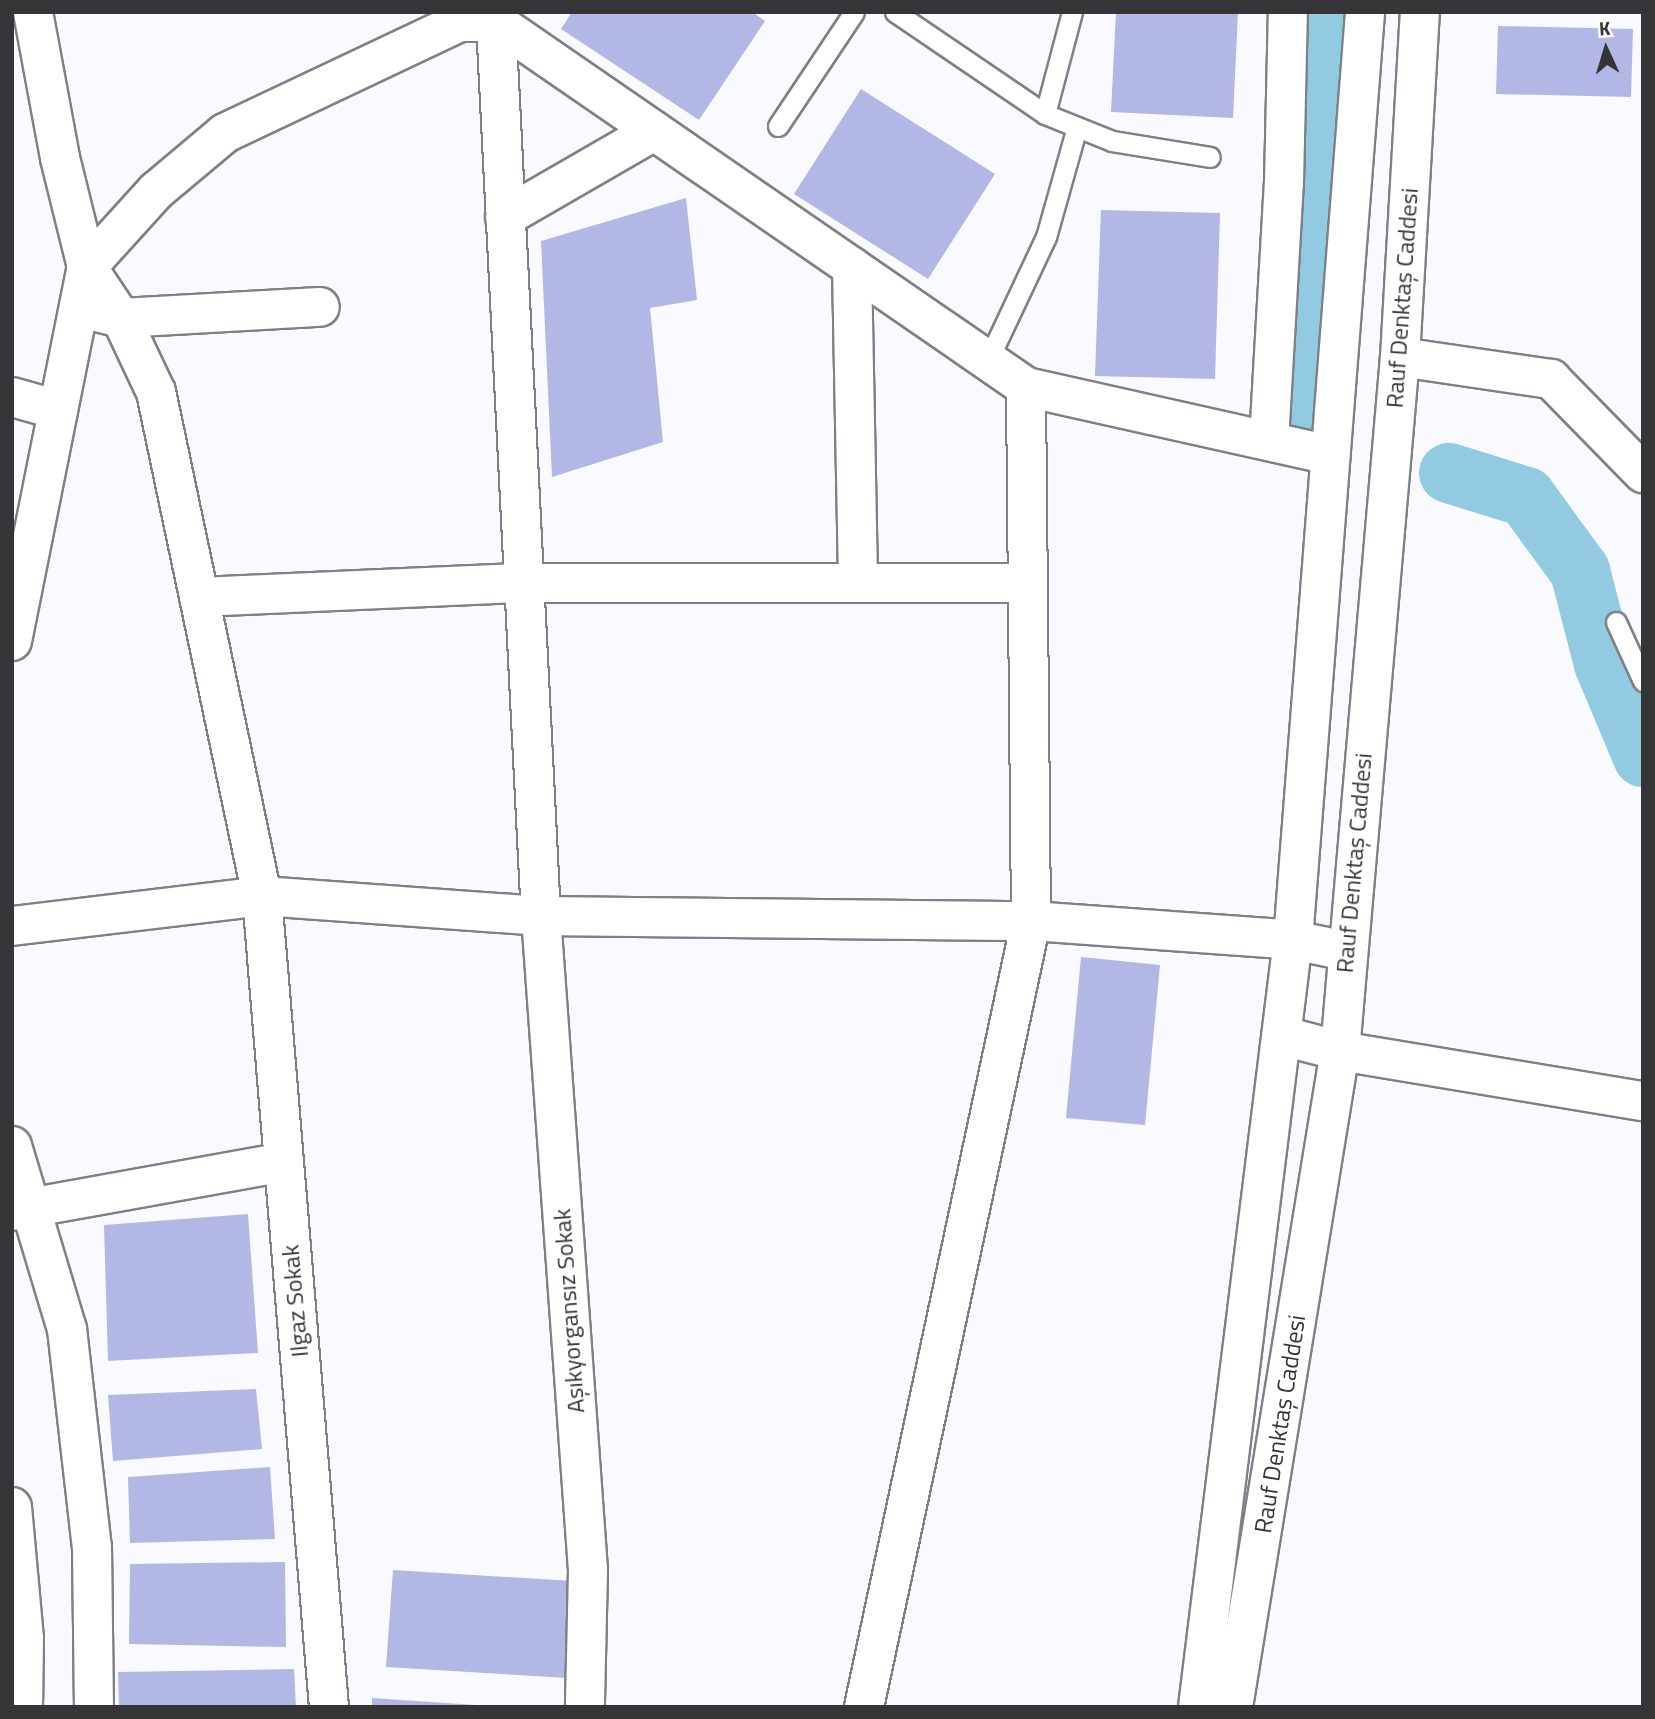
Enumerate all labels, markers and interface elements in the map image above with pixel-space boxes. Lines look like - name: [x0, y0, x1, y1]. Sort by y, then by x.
- text: K: [1598, 13, 1611, 42]
- north arrow: [1571, 14, 1641, 84]
- street label: Rauf Denktaş Caddesi: [1380, 187, 1424, 409]
- street label: Rauf Denktaş Caddesi: [1330, 752, 1378, 974]
- street label: Aşıkyorgansız Sokak: [547, 1208, 591, 1414]
- street label: Ilgaz Sokak: [276, 1244, 314, 1358]
- street label: Rauf Denktaş Caddesi: [1249, 1313, 1311, 1535]

